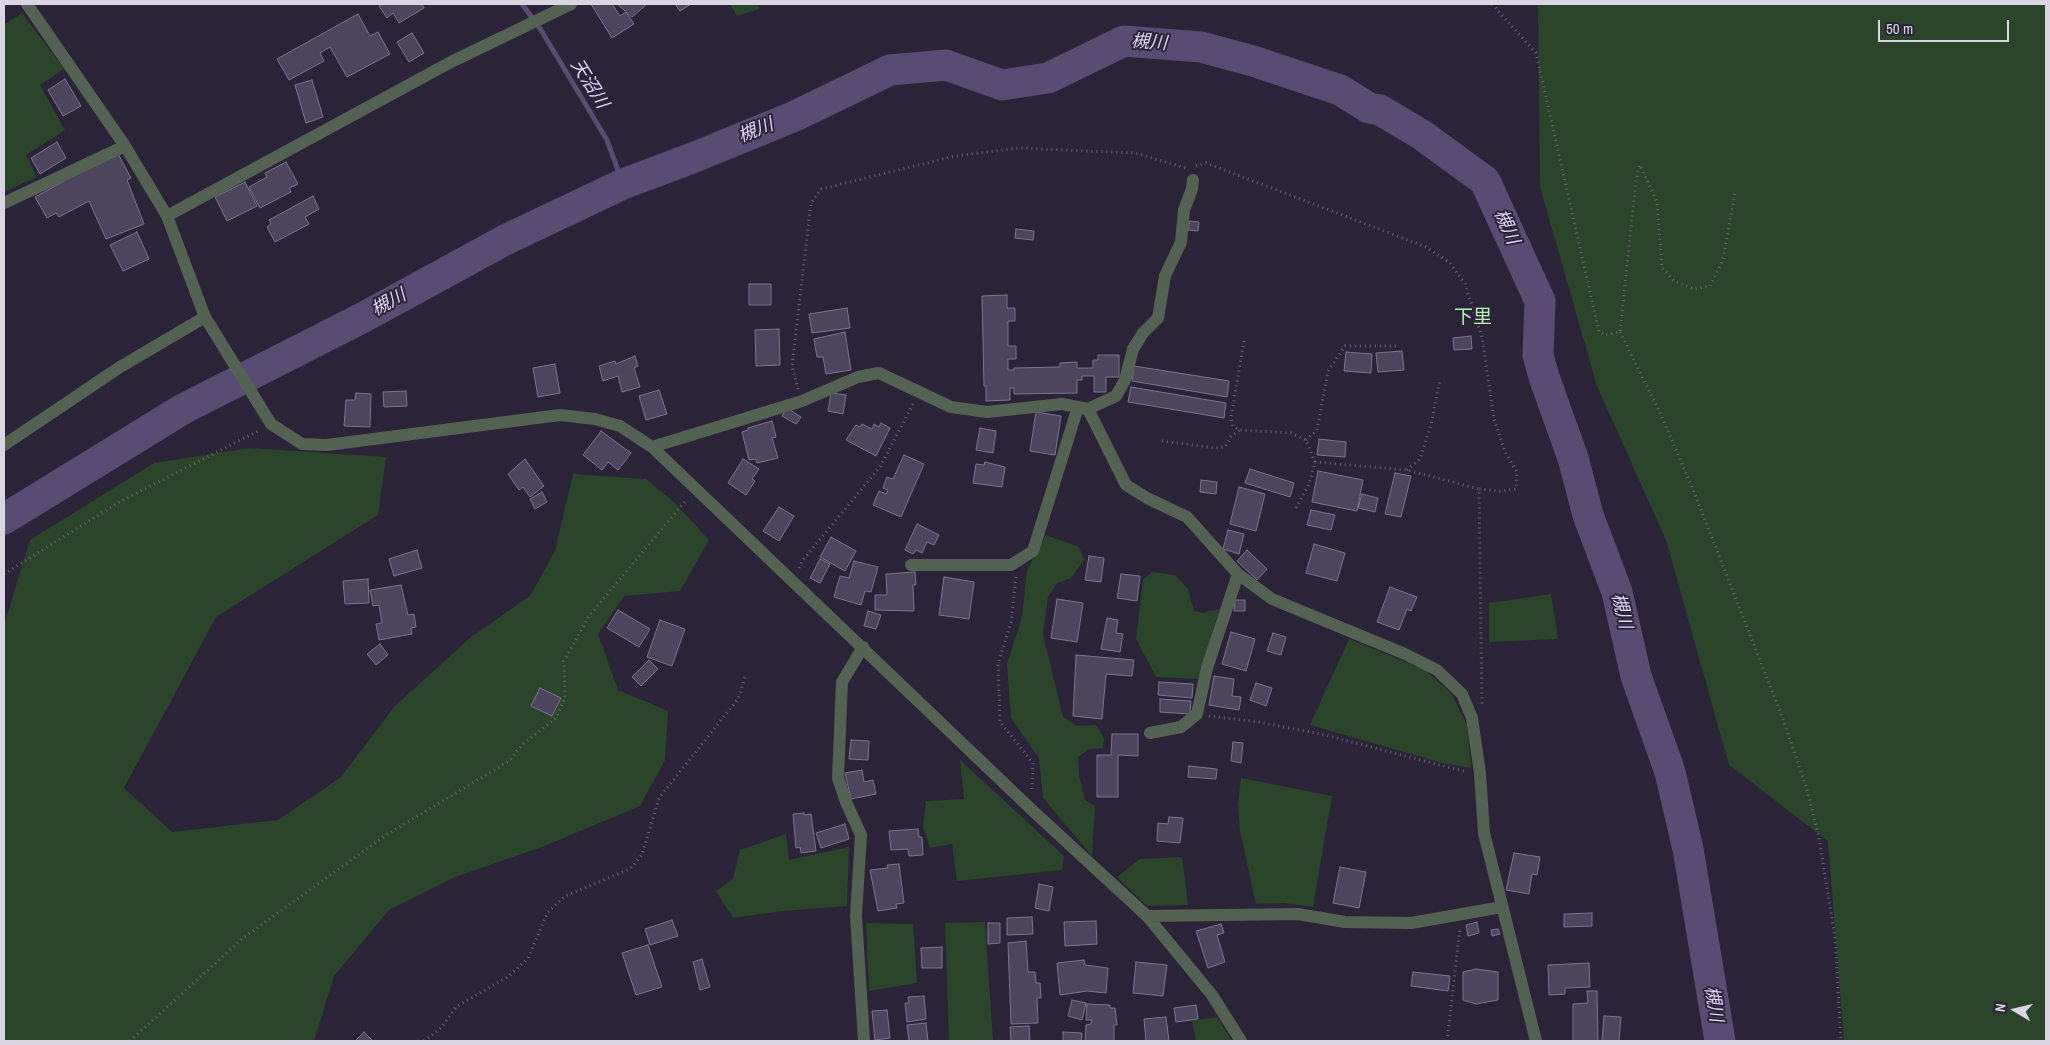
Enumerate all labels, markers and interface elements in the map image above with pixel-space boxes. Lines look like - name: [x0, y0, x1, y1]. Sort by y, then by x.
- scale bar: [1880, 10, 2011, 42]
- text: 50 m: [1886, 18, 1913, 39]
- water label: 槻川: [1130, 31, 1168, 55]
- water label: 天沼川: [566, 55, 612, 113]
- water label: 槻川: [735, 114, 777, 148]
- water label: 槻川: [1489, 206, 1523, 248]
- water label: 槻川: [368, 285, 410, 321]
- district label: 下里: [1454, 307, 1492, 329]
- water label: 槻川: [1606, 591, 1636, 631]
- water label: 槻川: [1700, 985, 1726, 1023]
- north arrow: [1990, 985, 2040, 1035]
- text: N: [1991, 1002, 2010, 1013]

